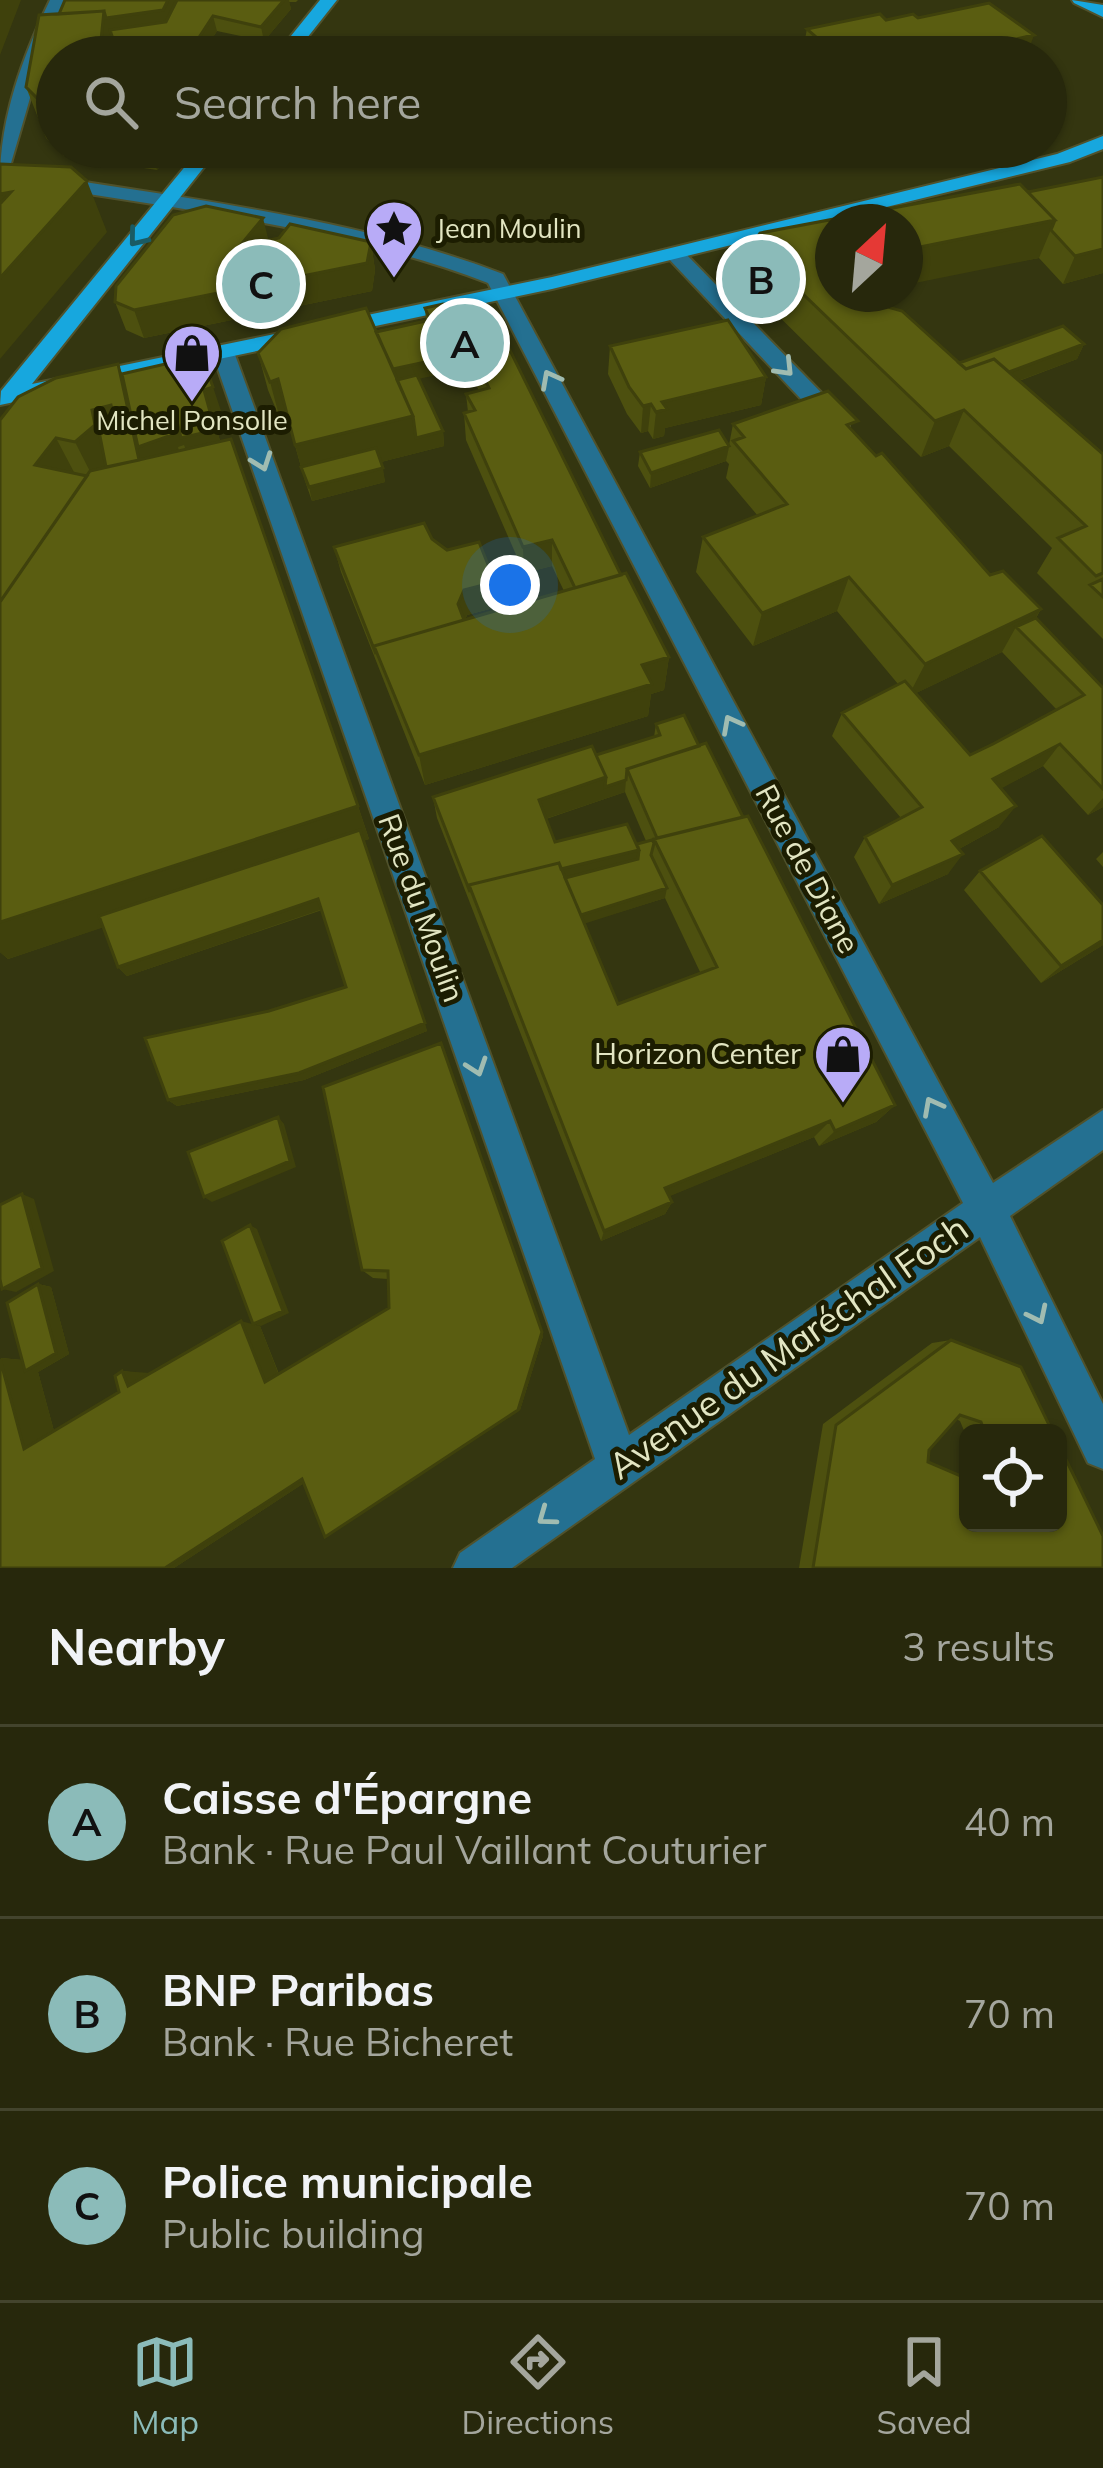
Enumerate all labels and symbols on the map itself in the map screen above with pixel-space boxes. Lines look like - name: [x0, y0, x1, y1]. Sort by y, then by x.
- place icon: Jean Moulin: [363, 198, 425, 280]
- north arrow: [815, 204, 923, 312]
- place label: Jean Moulin: [436, 211, 581, 245]
- one-way arrow: [130, 224, 152, 246]
- pin: B: [722, 234, 800, 324]
- pin: C: [222, 239, 300, 329]
- pin: A: [426, 298, 504, 388]
- shop icon: Michel Ponsolle: [161, 322, 223, 404]
- one-way arrow: [771, 354, 793, 376]
- one-way arrow: [541, 369, 564, 391]
- place label: Michel Ponsolle: [96, 403, 288, 437]
- one-way arrow: [248, 450, 272, 471]
- your location: [480, 555, 540, 615]
- one-way arrow: [722, 715, 745, 736]
- street label: Rue de Diane: [747, 778, 868, 959]
- street label: Rue du Moulin: [370, 808, 474, 1007]
- shop icon: Horizon Center: [812, 1023, 874, 1105]
- place label: Horizon Center: [594, 1034, 801, 1072]
- one-way arrow: [463, 1055, 487, 1076]
- one-way arrow: [923, 1097, 946, 1119]
- street label: Avenue du Maréchal Foch: [599, 1205, 976, 1488]
- one-way arrow: [1023, 1303, 1047, 1324]
- one-way arrow: [538, 1502, 559, 1524]

